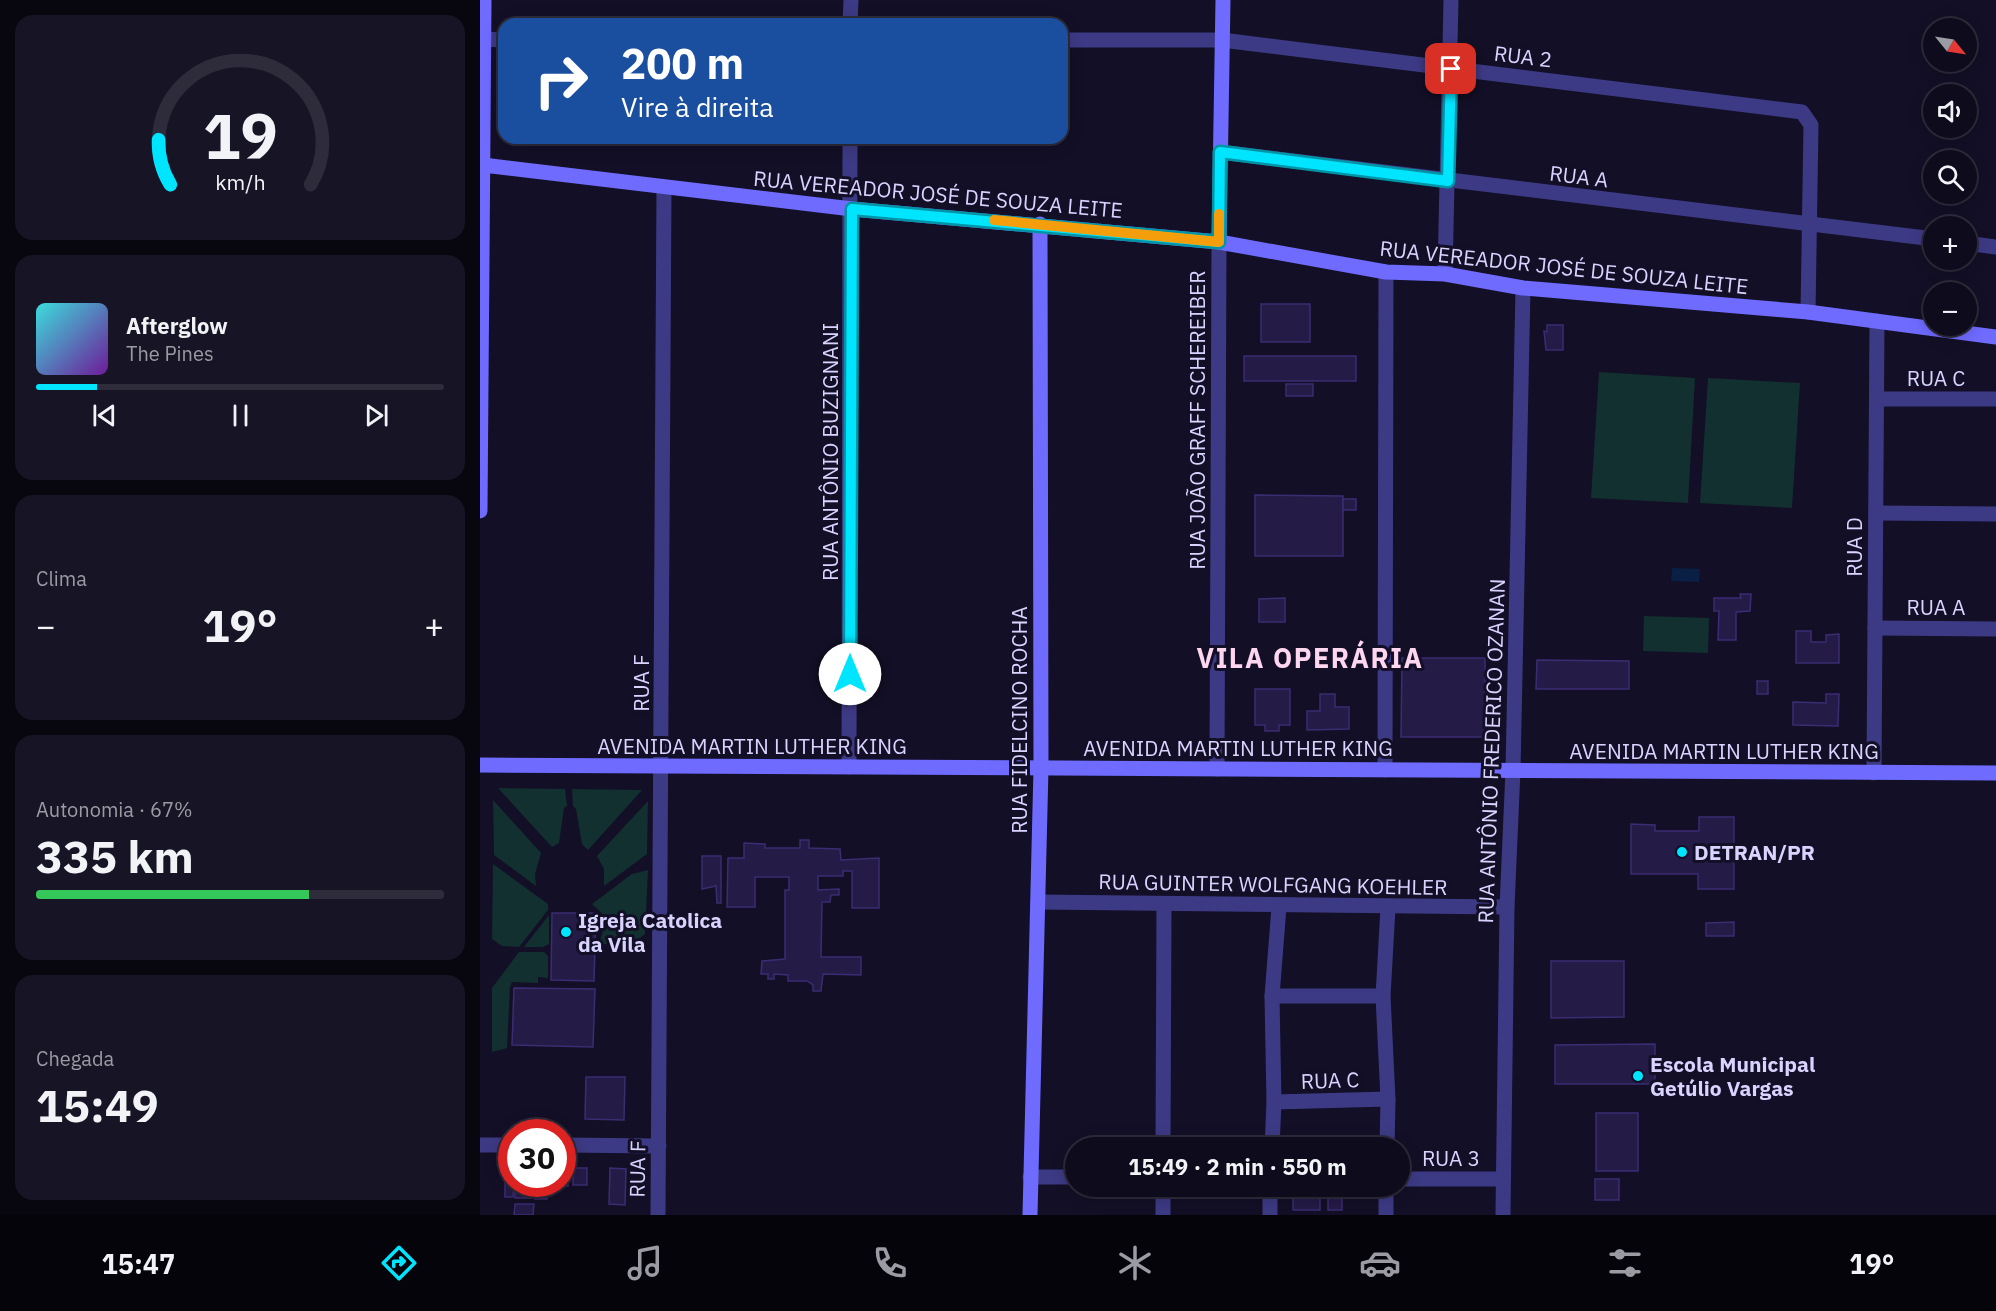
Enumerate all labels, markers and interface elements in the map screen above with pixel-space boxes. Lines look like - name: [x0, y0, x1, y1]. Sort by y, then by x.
- north arrow: [1923, 18, 1977, 72]
- map controls: [1923, 18, 1977, 336]
- text: 200 m: [621, 36, 744, 91]
- street label: RUA 2: [1492, 39, 1554, 73]
- icon: right: [522, 42, 600, 120]
- pin: [1425, 43, 1476, 94]
- icon: arrive: [1434, 52, 1467, 85]
- button: sound: [1923, 84, 1977, 138]
- text: Vire à direita: [621, 89, 774, 124]
- text: 19: [203, 95, 277, 176]
- button: search: [1923, 150, 1977, 204]
- street label: RUA A: [1548, 159, 1610, 193]
- street label: RUA VEREADOR JOSÉ DE SOUZA LEITE: [752, 164, 1124, 224]
- text: km/h: [215, 168, 265, 196]
- button: +: [1923, 216, 1977, 270]
- street label: RUA VEREADOR JOSÉ DE SOUZA LEITE: [1378, 234, 1750, 300]
- street label: RUA JOÃO GRAFF SCHEREIBER: [1183, 270, 1211, 570]
- button: −: [1923, 282, 1977, 336]
- text: Afterglow: [126, 311, 228, 340]
- street label: RUA ANTÔNIO BUZIGNANI: [816, 323, 844, 581]
- text: The Pines: [126, 340, 214, 367]
- street label: RUA C: [1907, 364, 1965, 392]
- icon: previous: [88, 399, 121, 432]
- icon: pause: [224, 399, 257, 432]
- icon: next: [360, 399, 393, 432]
- street label: RUA D: [1840, 517, 1868, 577]
- text: Clima: [36, 565, 87, 592]
- street label: RUA ANTÔNIO FREDERICO OZANAN: [1471, 578, 1511, 924]
- street label: RUA A: [1906, 593, 1966, 621]
- text: 19°: [202, 596, 278, 654]
- text: −: [36, 604, 56, 647]
- text: +: [424, 604, 444, 647]
- street label: RUA FIDELCINO ROCHA: [1005, 606, 1033, 834]
- district label: VILA OPERÁRIA: [1197, 640, 1423, 675]
- position arrow: [818, 642, 882, 706]
- street label: RUA F: [627, 654, 655, 712]
- street label: AVENIDA MARTIN LUTHER KING: [597, 732, 907, 760]
- street label: AVENIDA MARTIN LUTHER KING: [1083, 734, 1393, 762]
- street label: AVENIDA MARTIN LUTHER KING: [1569, 737, 1879, 765]
- text: Autonomia · 67%: [36, 796, 193, 823]
- text: 335 km: [36, 827, 194, 885]
- place label: DETRAN/PR: [1694, 838, 1815, 866]
- marker: DETRAN/PR: [1675, 845, 1689, 859]
- street label: RUA GUINTER WOLFGANG KOEHLER: [1098, 867, 1448, 901]
- place label: Igreja Catolica da Vila: [578, 906, 722, 958]
- marker: Igreja Catolica da Vila: [559, 925, 573, 939]
- text: Chegada: [36, 1045, 114, 1072]
- place label: Escola Municipal Getúlio Vargas: [1650, 1050, 1815, 1102]
- street label: RUA C: [1300, 1065, 1360, 1095]
- marker: Escola Municipal Getúlio Vargas: [1631, 1069, 1645, 1083]
- text: 15:49: [36, 1076, 159, 1134]
- speed limit sign: 30: [498, 1119, 576, 1197]
- street label: RUA F: [623, 1140, 651, 1198]
- street label: RUA 3: [1422, 1144, 1480, 1172]
- text: 15:49 · 2 min · 550 m: [1128, 1152, 1347, 1181]
- icon: directions: [378, 1242, 420, 1284]
- icon: music: [624, 1242, 666, 1284]
- icon: phone: [869, 1242, 911, 1284]
- icon: climate: [1114, 1242, 1156, 1284]
- icon: car: [1359, 1242, 1401, 1284]
- icon: filters: [1604, 1242, 1646, 1284]
- text: 15:47: [102, 1246, 175, 1281]
- text: 19°: [1849, 1246, 1894, 1281]

